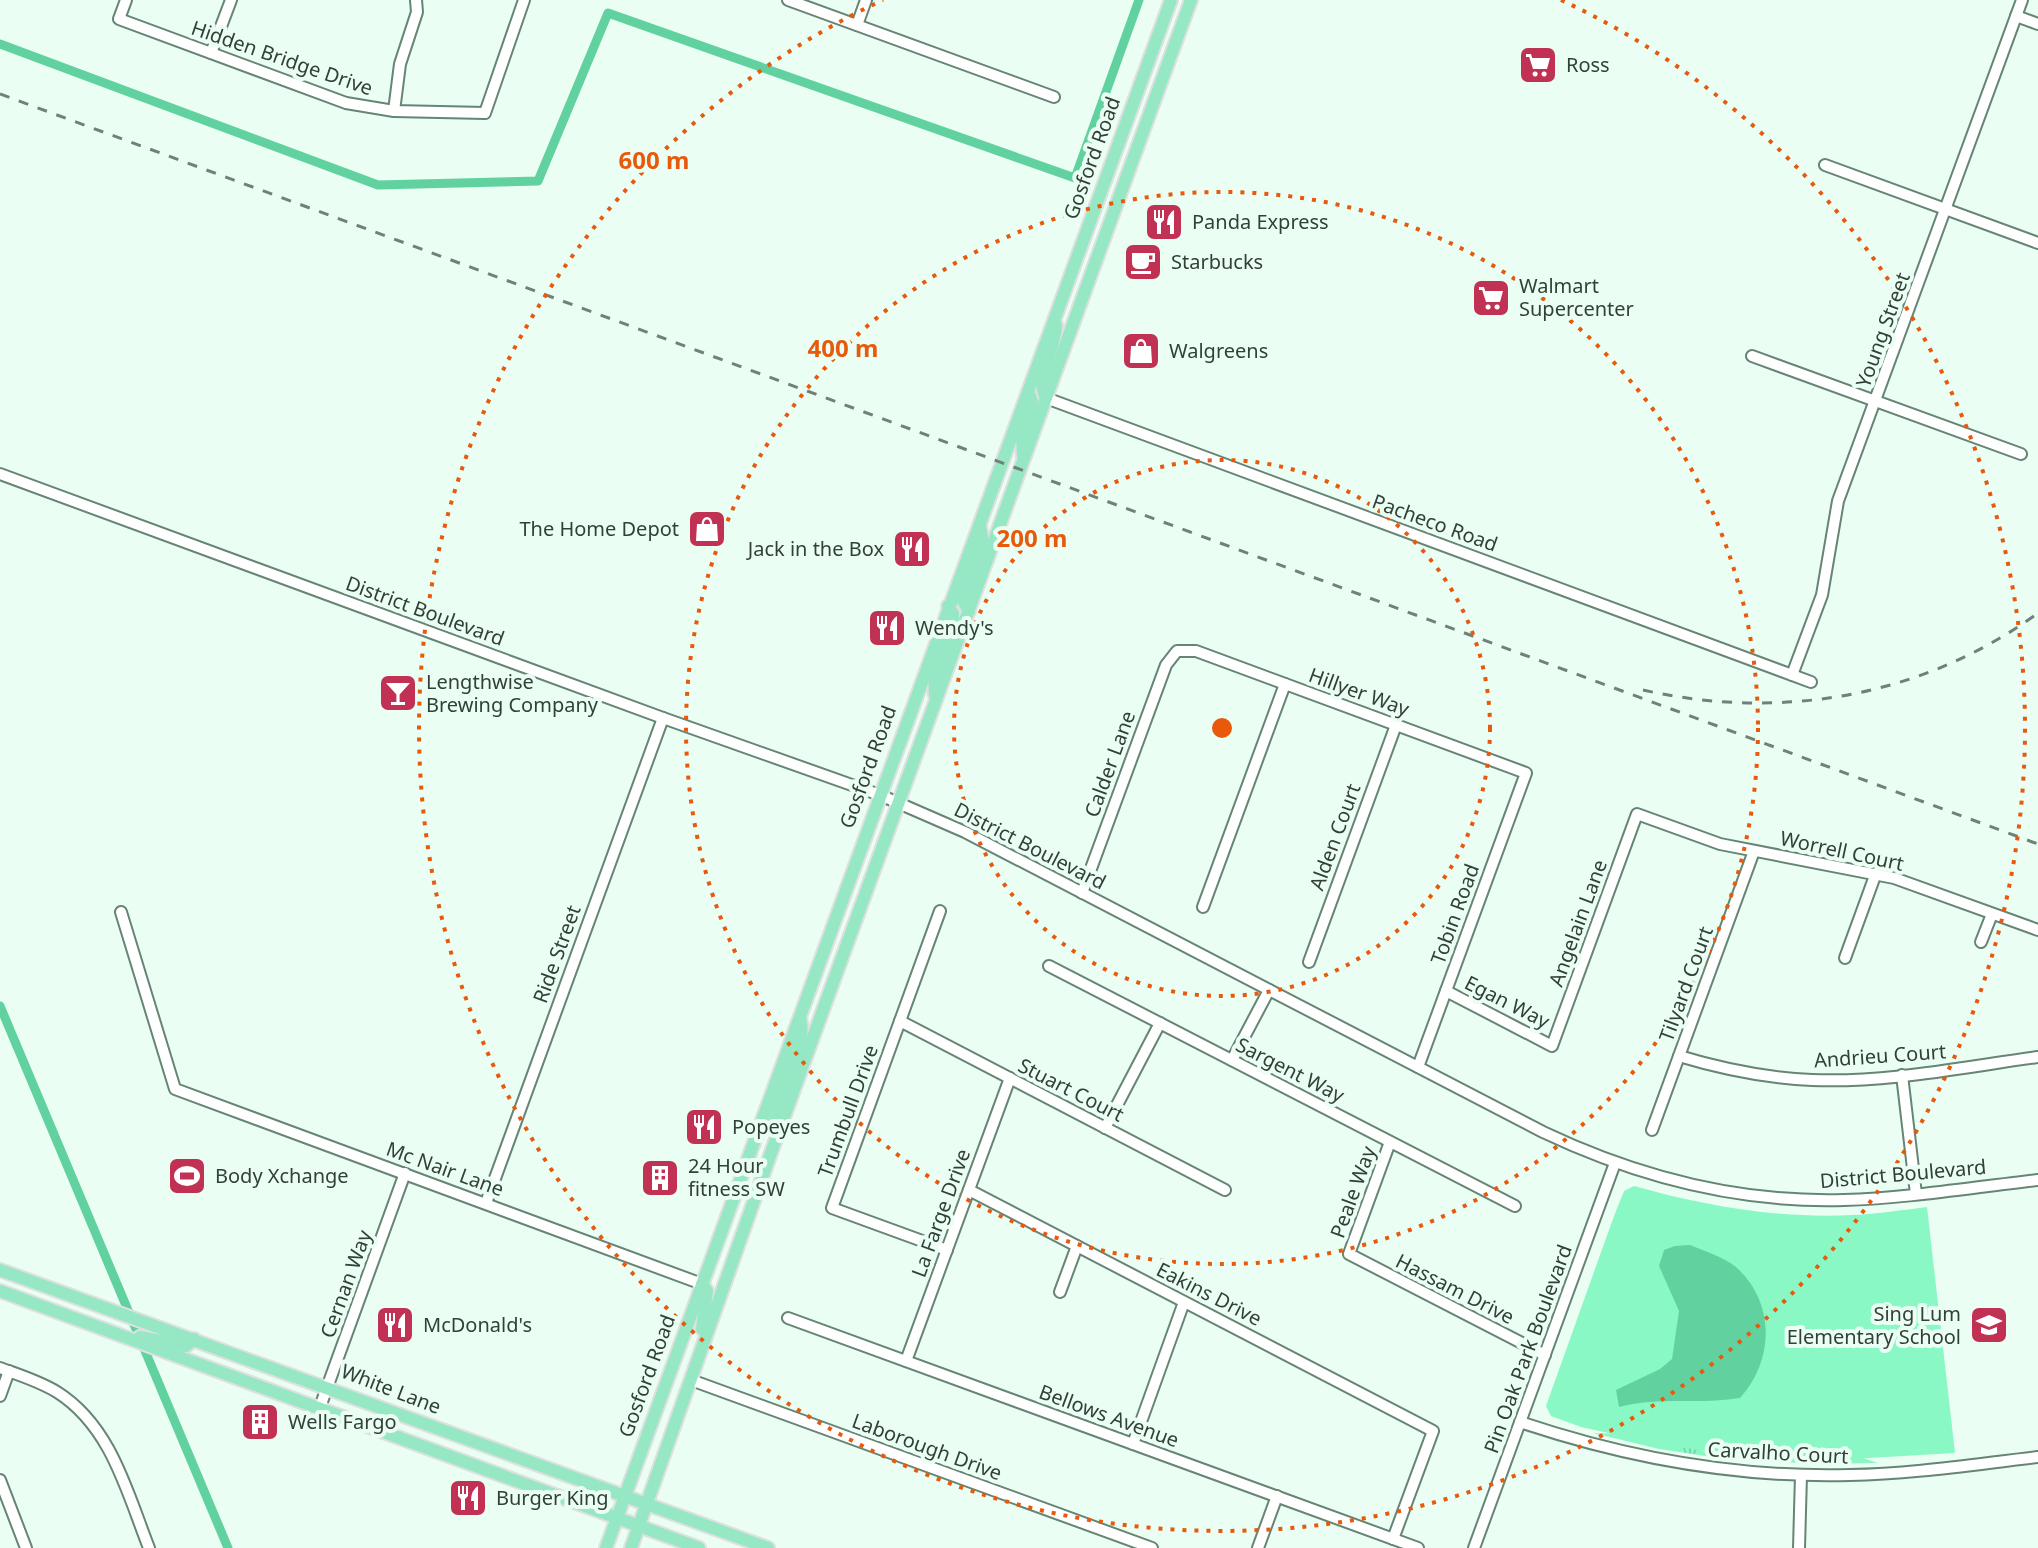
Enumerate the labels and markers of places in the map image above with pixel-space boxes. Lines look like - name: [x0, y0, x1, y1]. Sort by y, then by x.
- supermarket icon: Ross: [1517, 44, 1559, 86]
- place label: Ross: [1566, 51, 1610, 78]
- restaurant icon: Panda Express: [1143, 201, 1185, 243]
- place label: Panda Express: [1192, 208, 1329, 235]
- cafe icon: Starbucks: [1122, 241, 1164, 283]
- place label: Starbucks: [1171, 248, 1263, 275]
- place label: Walmart Supercenter: [1519, 272, 1634, 322]
- supermarket icon: Walmart Supercenter: [1470, 277, 1512, 319]
- shop icon: Walgreens: [1120, 330, 1162, 372]
- place label: Walgreens: [1169, 337, 1268, 364]
- shop icon: The Home Depot: [686, 508, 728, 550]
- place label: The Home Depot: [519, 515, 679, 542]
- restaurant icon: Jack in the Box: [891, 528, 933, 570]
- place label: Jack in the Box: [746, 535, 884, 562]
- restaurant icon: Wendy's: [866, 607, 908, 649]
- place label: Wendy's: [915, 614, 994, 641]
- place label: Lengthwise Brewing Company: [426, 668, 599, 718]
- bar icon: Lengthwise Brewing Company: [377, 672, 419, 714]
- centre of rings: [1208, 714, 1236, 742]
- restaurant icon: Popeyes: [683, 1106, 725, 1148]
- place label: Popeyes: [732, 1113, 810, 1140]
- place label: 24 Hour fitness SW: [688, 1152, 785, 1202]
- sports icon: Body Xchange: [166, 1155, 208, 1197]
- building icon: 24 Hour fitness SW: [639, 1157, 681, 1199]
- place label: Body Xchange: [215, 1162, 349, 1189]
- place label: Sing Lum Elementary School: [1787, 1300, 1961, 1350]
- restaurant icon: McDonald's: [374, 1304, 416, 1346]
- school or university icon: Sing Lum Elementary School: [1968, 1304, 2010, 1346]
- place label: McDonald's: [423, 1311, 532, 1338]
- building icon: Wells Fargo: [239, 1401, 281, 1443]
- place label: Wells Fargo: [288, 1408, 397, 1435]
- restaurant icon: Burger King: [447, 1477, 489, 1519]
- place label: Burger King: [496, 1484, 609, 1511]

